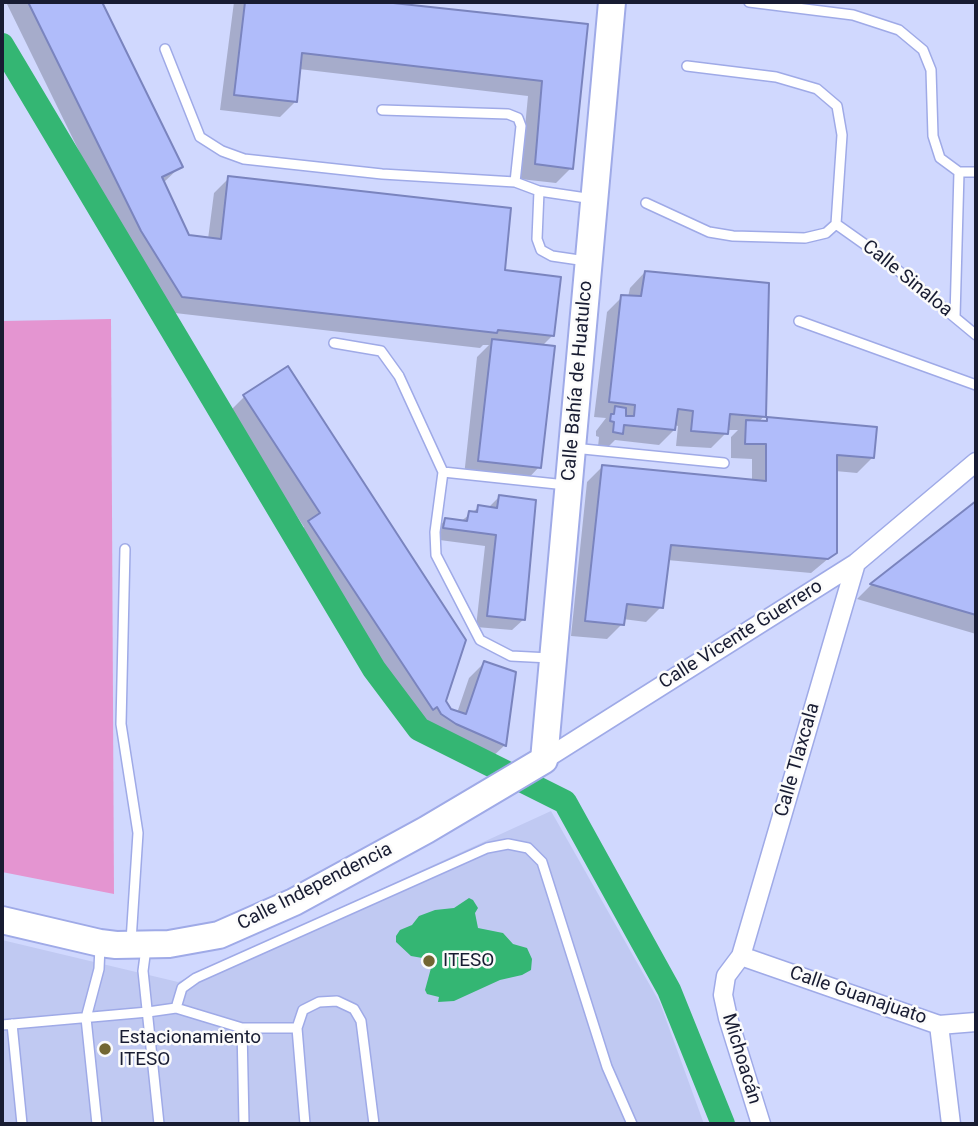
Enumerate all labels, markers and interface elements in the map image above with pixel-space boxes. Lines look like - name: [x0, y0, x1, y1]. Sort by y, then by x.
- street label: Calle Sinaloa: [857, 236, 957, 322]
- street label: Calle Bahía de Huatulco: [558, 280, 598, 482]
- street label: Calle Vicente Guerrero: [655, 575, 827, 695]
- street label: Calle Tlaxcala: [771, 700, 825, 820]
- street label: Calle Independencia: [234, 838, 396, 936]
- place label: ITESO: [443, 950, 494, 972]
- marker: ITESO: [421, 953, 437, 969]
- street label: Calle Guanajuato: [786, 962, 930, 1030]
- street label: Michoacán: [716, 1011, 766, 1107]
- place label: Estacionamiento ITESO: [119, 1027, 261, 1071]
- marker: Estacionamiento ITESO: [97, 1041, 113, 1057]

